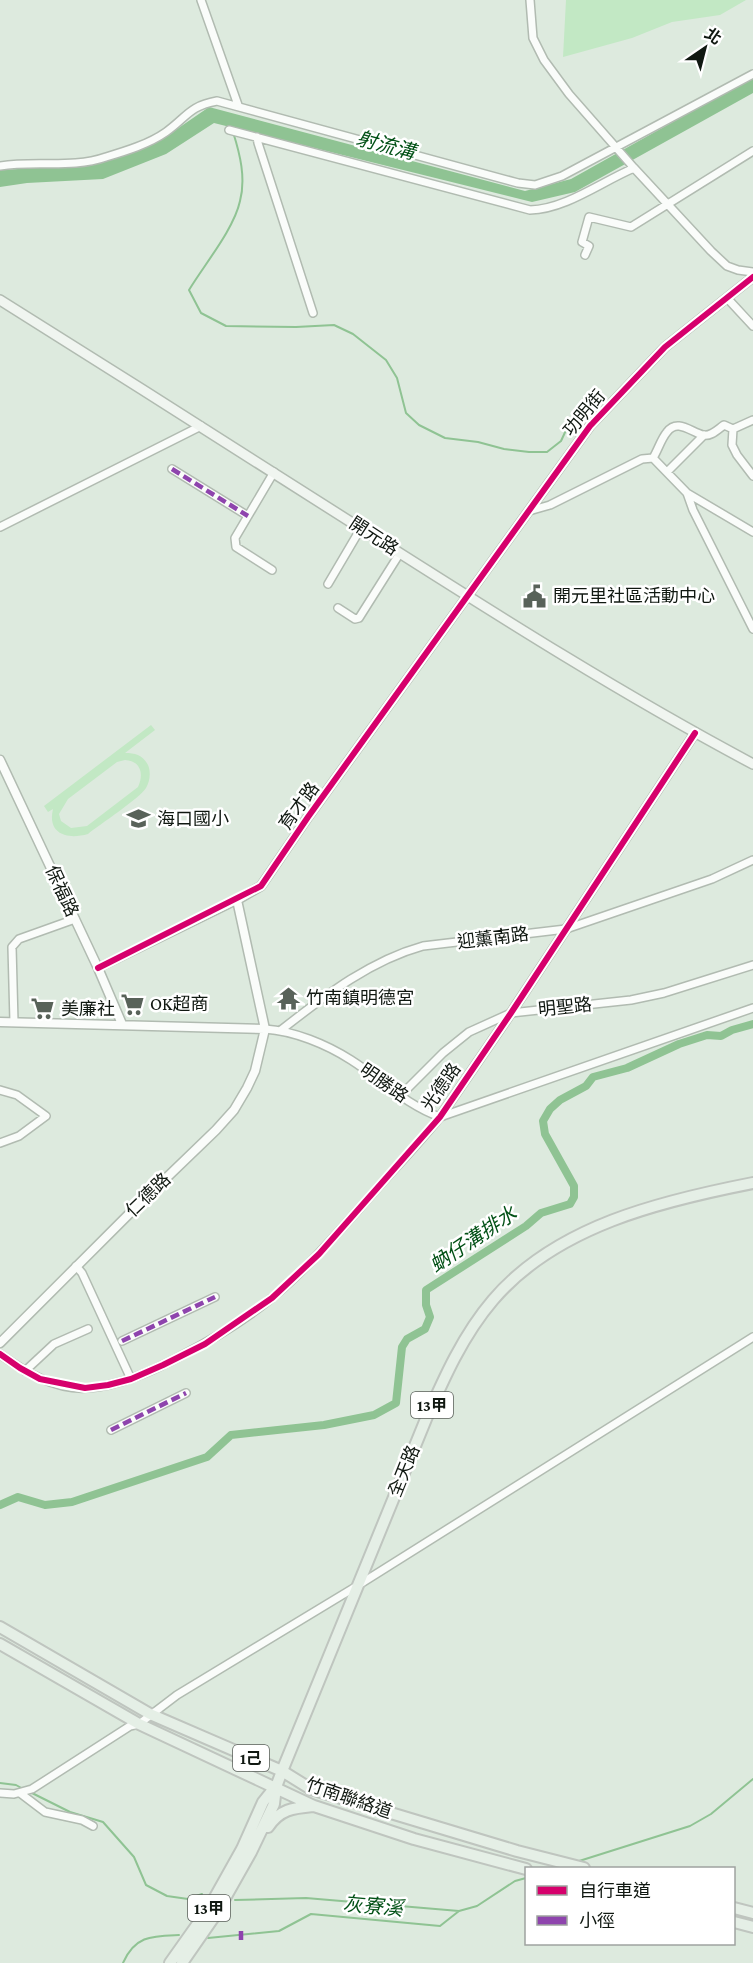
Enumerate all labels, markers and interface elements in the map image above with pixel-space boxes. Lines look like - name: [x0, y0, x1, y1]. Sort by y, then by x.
- north arrow: [675, 18, 735, 78]
- text: 北: [702, 25, 725, 48]
- water label: 射流溝: [354, 127, 421, 164]
- street label: 功明街: [559, 386, 609, 440]
- street label: 開元路: [346, 513, 402, 559]
- public building icon: 開元里社區活動中心: [522, 583, 548, 609]
- place label: 開元里社區活動中心: [553, 586, 715, 606]
- street label: 育才路: [275, 778, 323, 834]
- school or university icon: 海口國小: [126, 806, 152, 832]
- place label: 海口國小: [157, 809, 229, 829]
- street label: 保福路: [42, 862, 82, 920]
- street label: 迎薰南路: [456, 924, 530, 952]
- temple icon: 竹南鎮明德宮: [275, 985, 301, 1011]
- place label: 竹南鎮明德宮: [306, 988, 414, 1008]
- supermarket icon: OK超商: [119, 991, 145, 1017]
- place label: OK超商: [150, 994, 208, 1014]
- street label: 明聖路: [537, 994, 593, 1020]
- supermarket icon: 美廉社: [30, 996, 56, 1022]
- place label: 美廉社: [61, 999, 115, 1019]
- street label: 明勝路: [356, 1059, 412, 1107]
- street label: 光德路: [417, 1059, 465, 1115]
- street label: 仁德路: [122, 1169, 174, 1221]
- water label: 蚋仔溝排水: [425, 1201, 521, 1276]
- road number: 13甲: [411, 1392, 453, 1418]
- street label: 全天路: [385, 1442, 423, 1500]
- road number: 1己: [233, 1745, 269, 1771]
- street label: 竹南聯絡道: [303, 1774, 395, 1822]
- legend: [525, 1867, 735, 1945]
- text: 自行車道: [579, 1881, 651, 1901]
- water label: 灰寮溪: [342, 1892, 407, 1920]
- road number: 13甲: [188, 1895, 230, 1921]
- text: 小徑: [579, 1911, 615, 1931]

